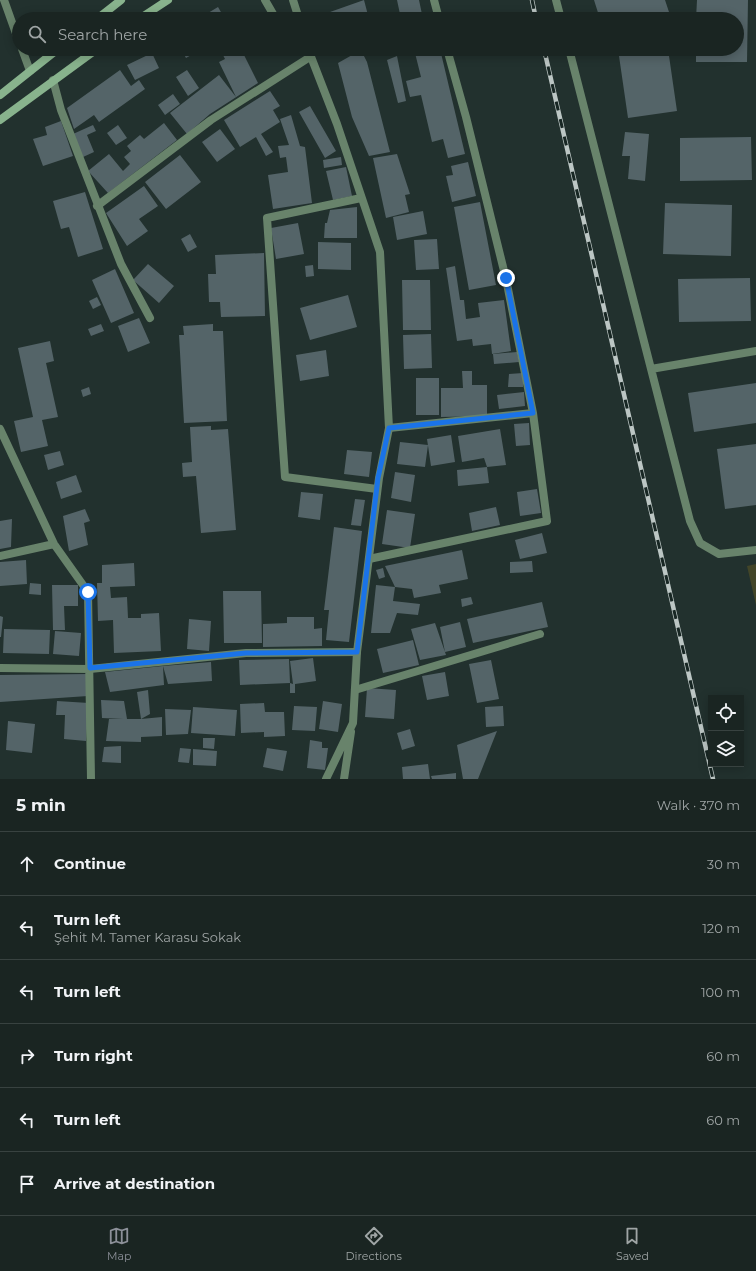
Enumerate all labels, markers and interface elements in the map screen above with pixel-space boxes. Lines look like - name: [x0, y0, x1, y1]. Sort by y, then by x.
- search box: [12, 12, 744, 56]
- icon: search: [26, 23, 48, 45]
- text: Search here: [58, 25, 147, 44]
- route end: [497, 269, 515, 287]
- route start: [79, 583, 97, 601]
- map controls: [708, 695, 744, 767]
- button: locate: [708, 695, 744, 731]
- button: layers: [708, 731, 744, 767]
- text: 5 min: [16, 795, 66, 815]
- text: Walk · 370 m: [657, 797, 740, 813]
- icon: ahead: [16, 853, 38, 875]
- text: Continue: [54, 854, 126, 873]
- text: 30 m: [707, 856, 740, 872]
- text: Turn left: [54, 910, 121, 929]
- icon: left: [16, 917, 38, 939]
- text: 120 m: [702, 920, 740, 936]
- text: Şehit M. Tamer Karasu Sokak: [54, 929, 241, 945]
- icon: left: [16, 981, 38, 1003]
- text: Turn left: [54, 982, 121, 1001]
- text: 100 m: [701, 984, 740, 1000]
- icon: right: [16, 1045, 38, 1067]
- text: Turn right: [54, 1046, 133, 1065]
- text: 60 m: [706, 1048, 740, 1064]
- icon: left: [16, 1109, 38, 1131]
- text: Turn left: [54, 1110, 121, 1129]
- text: 60 m: [706, 1112, 740, 1128]
- icon: arrive: [16, 1173, 38, 1195]
- text: Arrive at destination: [54, 1174, 215, 1193]
- tab: Map: [107, 1225, 131, 1263]
- tab: Directions: [346, 1225, 402, 1263]
- tab: Saved: [616, 1225, 649, 1263]

